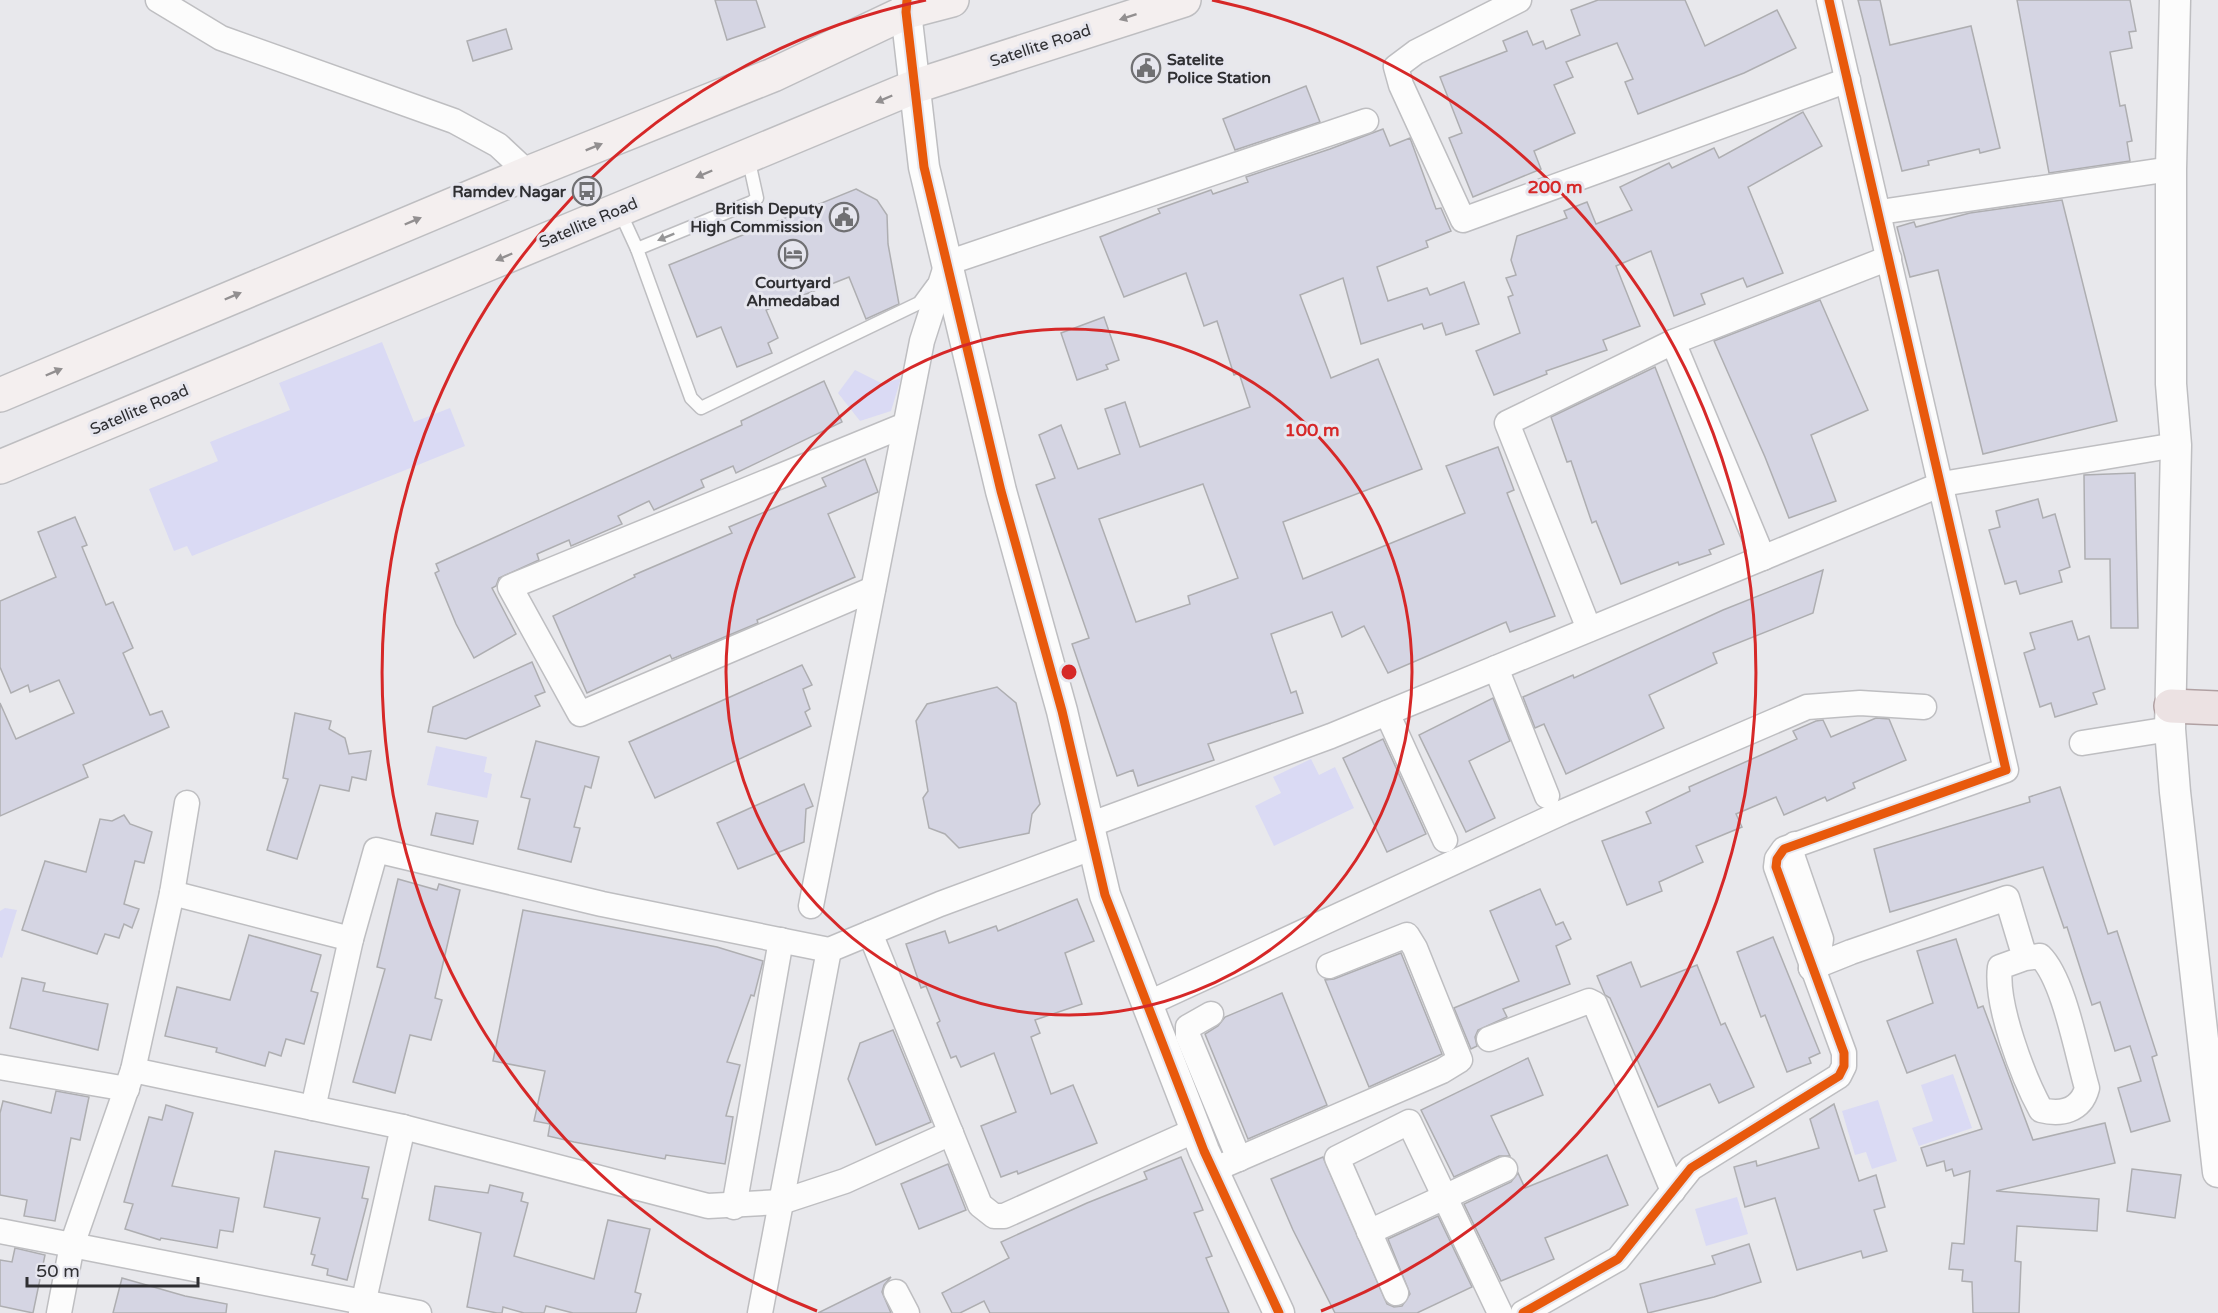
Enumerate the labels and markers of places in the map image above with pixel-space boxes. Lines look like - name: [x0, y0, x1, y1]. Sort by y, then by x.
- place label: Satelite Police Station: [1167, 50, 1271, 88]
- public building icon: Satelite Police Station: [1130, 52, 1162, 84]
- bus stop icon: Ramdev Nagar: [571, 175, 603, 207]
- place label: Ramdev Nagar: [452, 182, 567, 202]
- place label: British Deputy High Commission: [690, 199, 823, 237]
- public building icon: British Deputy High Commission: [828, 201, 860, 233]
- hotel icon: Courtyard Ahmedabad: [777, 238, 809, 270]
- place label: Courtyard Ahmedabad: [746, 273, 840, 311]
- centre of rings: [1059, 662, 1079, 682]

